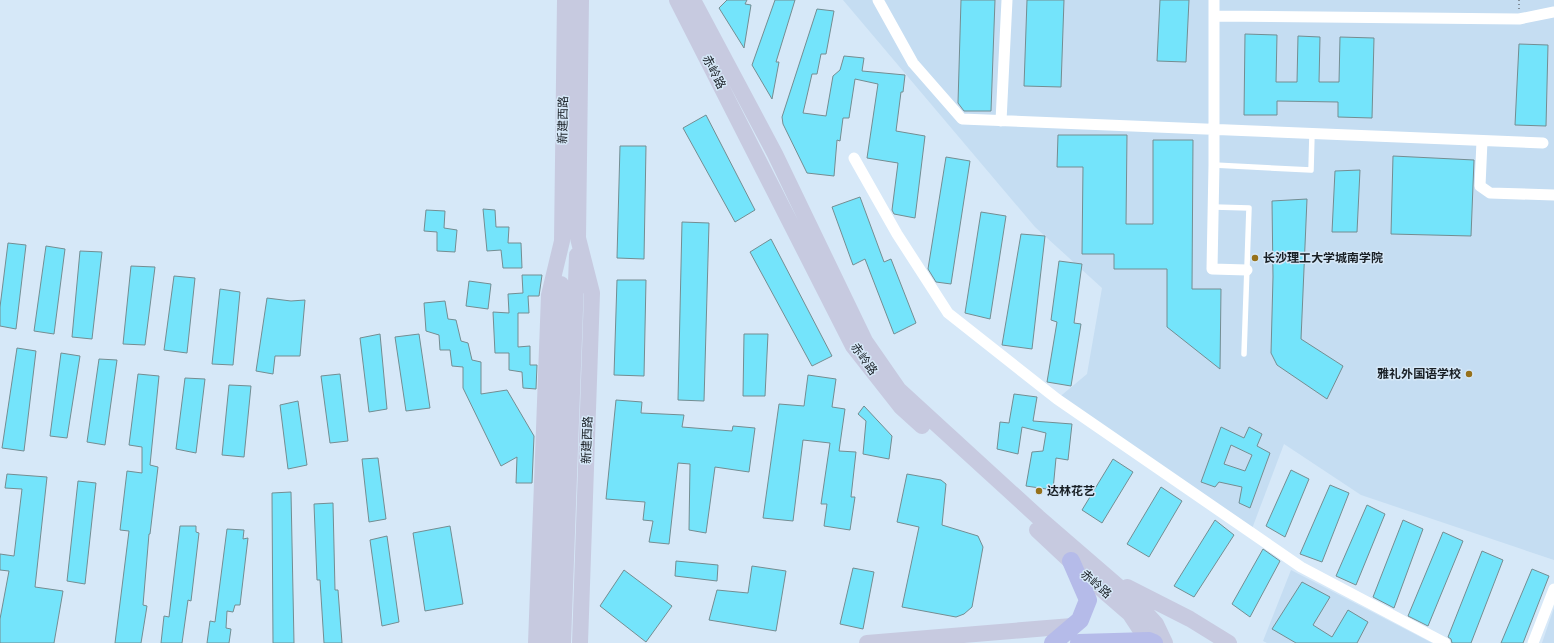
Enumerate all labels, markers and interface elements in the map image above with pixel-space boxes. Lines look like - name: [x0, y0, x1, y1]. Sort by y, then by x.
- street label: 赤岭路: [700, 53, 728, 91]
- street label: 新建西路: [556, 96, 570, 144]
- place label: 长沙理工大学城南学院: [1263, 251, 1383, 265]
- marker: 长沙理工大学城南学院: [1250, 253, 1260, 263]
- street label: 赤岭路: [848, 340, 880, 378]
- place label: 雅礼外国语学校: [1377, 367, 1461, 381]
- marker: 雅礼外国语学校: [1464, 369, 1474, 379]
- street label: 新建西路: [579, 416, 595, 464]
- place label: 达林花艺: [1047, 484, 1095, 498]
- marker: 达林花艺: [1034, 486, 1044, 496]
- street label: 赤岭路: [1078, 567, 1114, 601]

